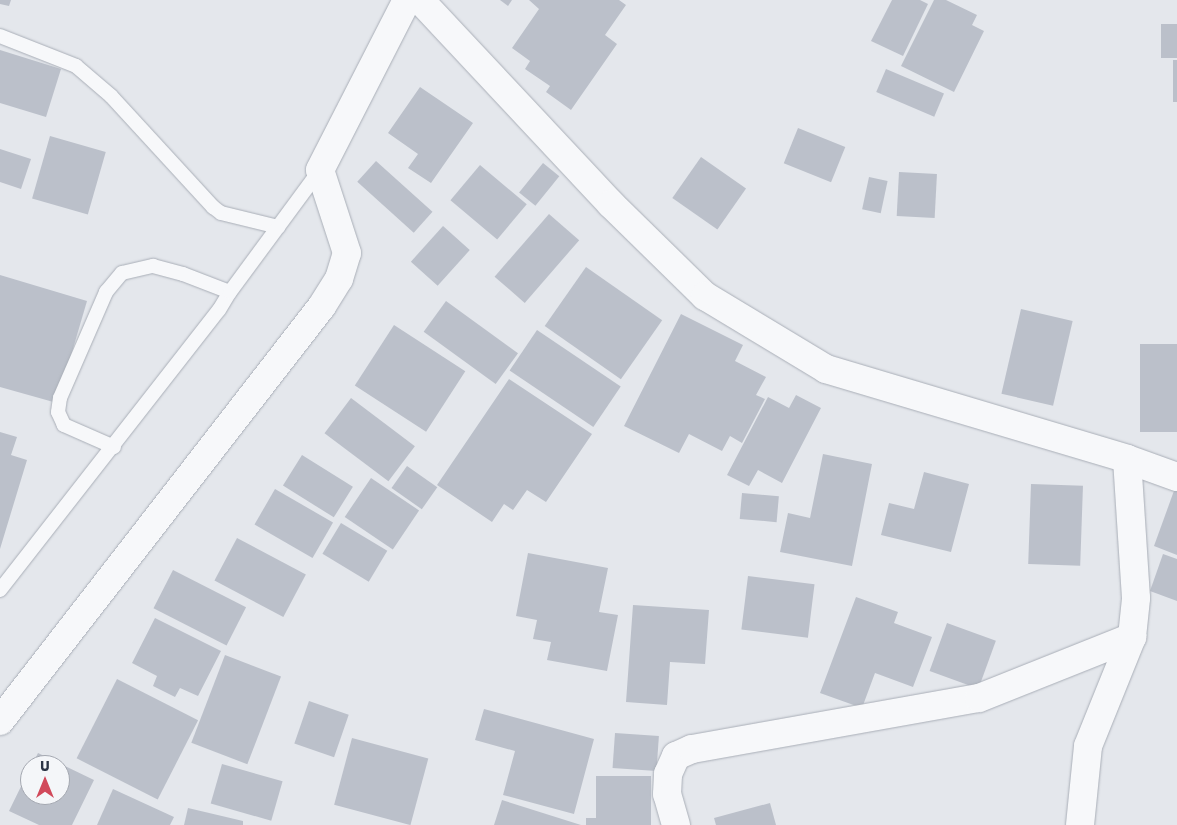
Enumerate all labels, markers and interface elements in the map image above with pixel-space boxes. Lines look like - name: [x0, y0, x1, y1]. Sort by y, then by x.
- north arrow: [20, 755, 70, 805]
- text: U: [40, 756, 50, 776]

